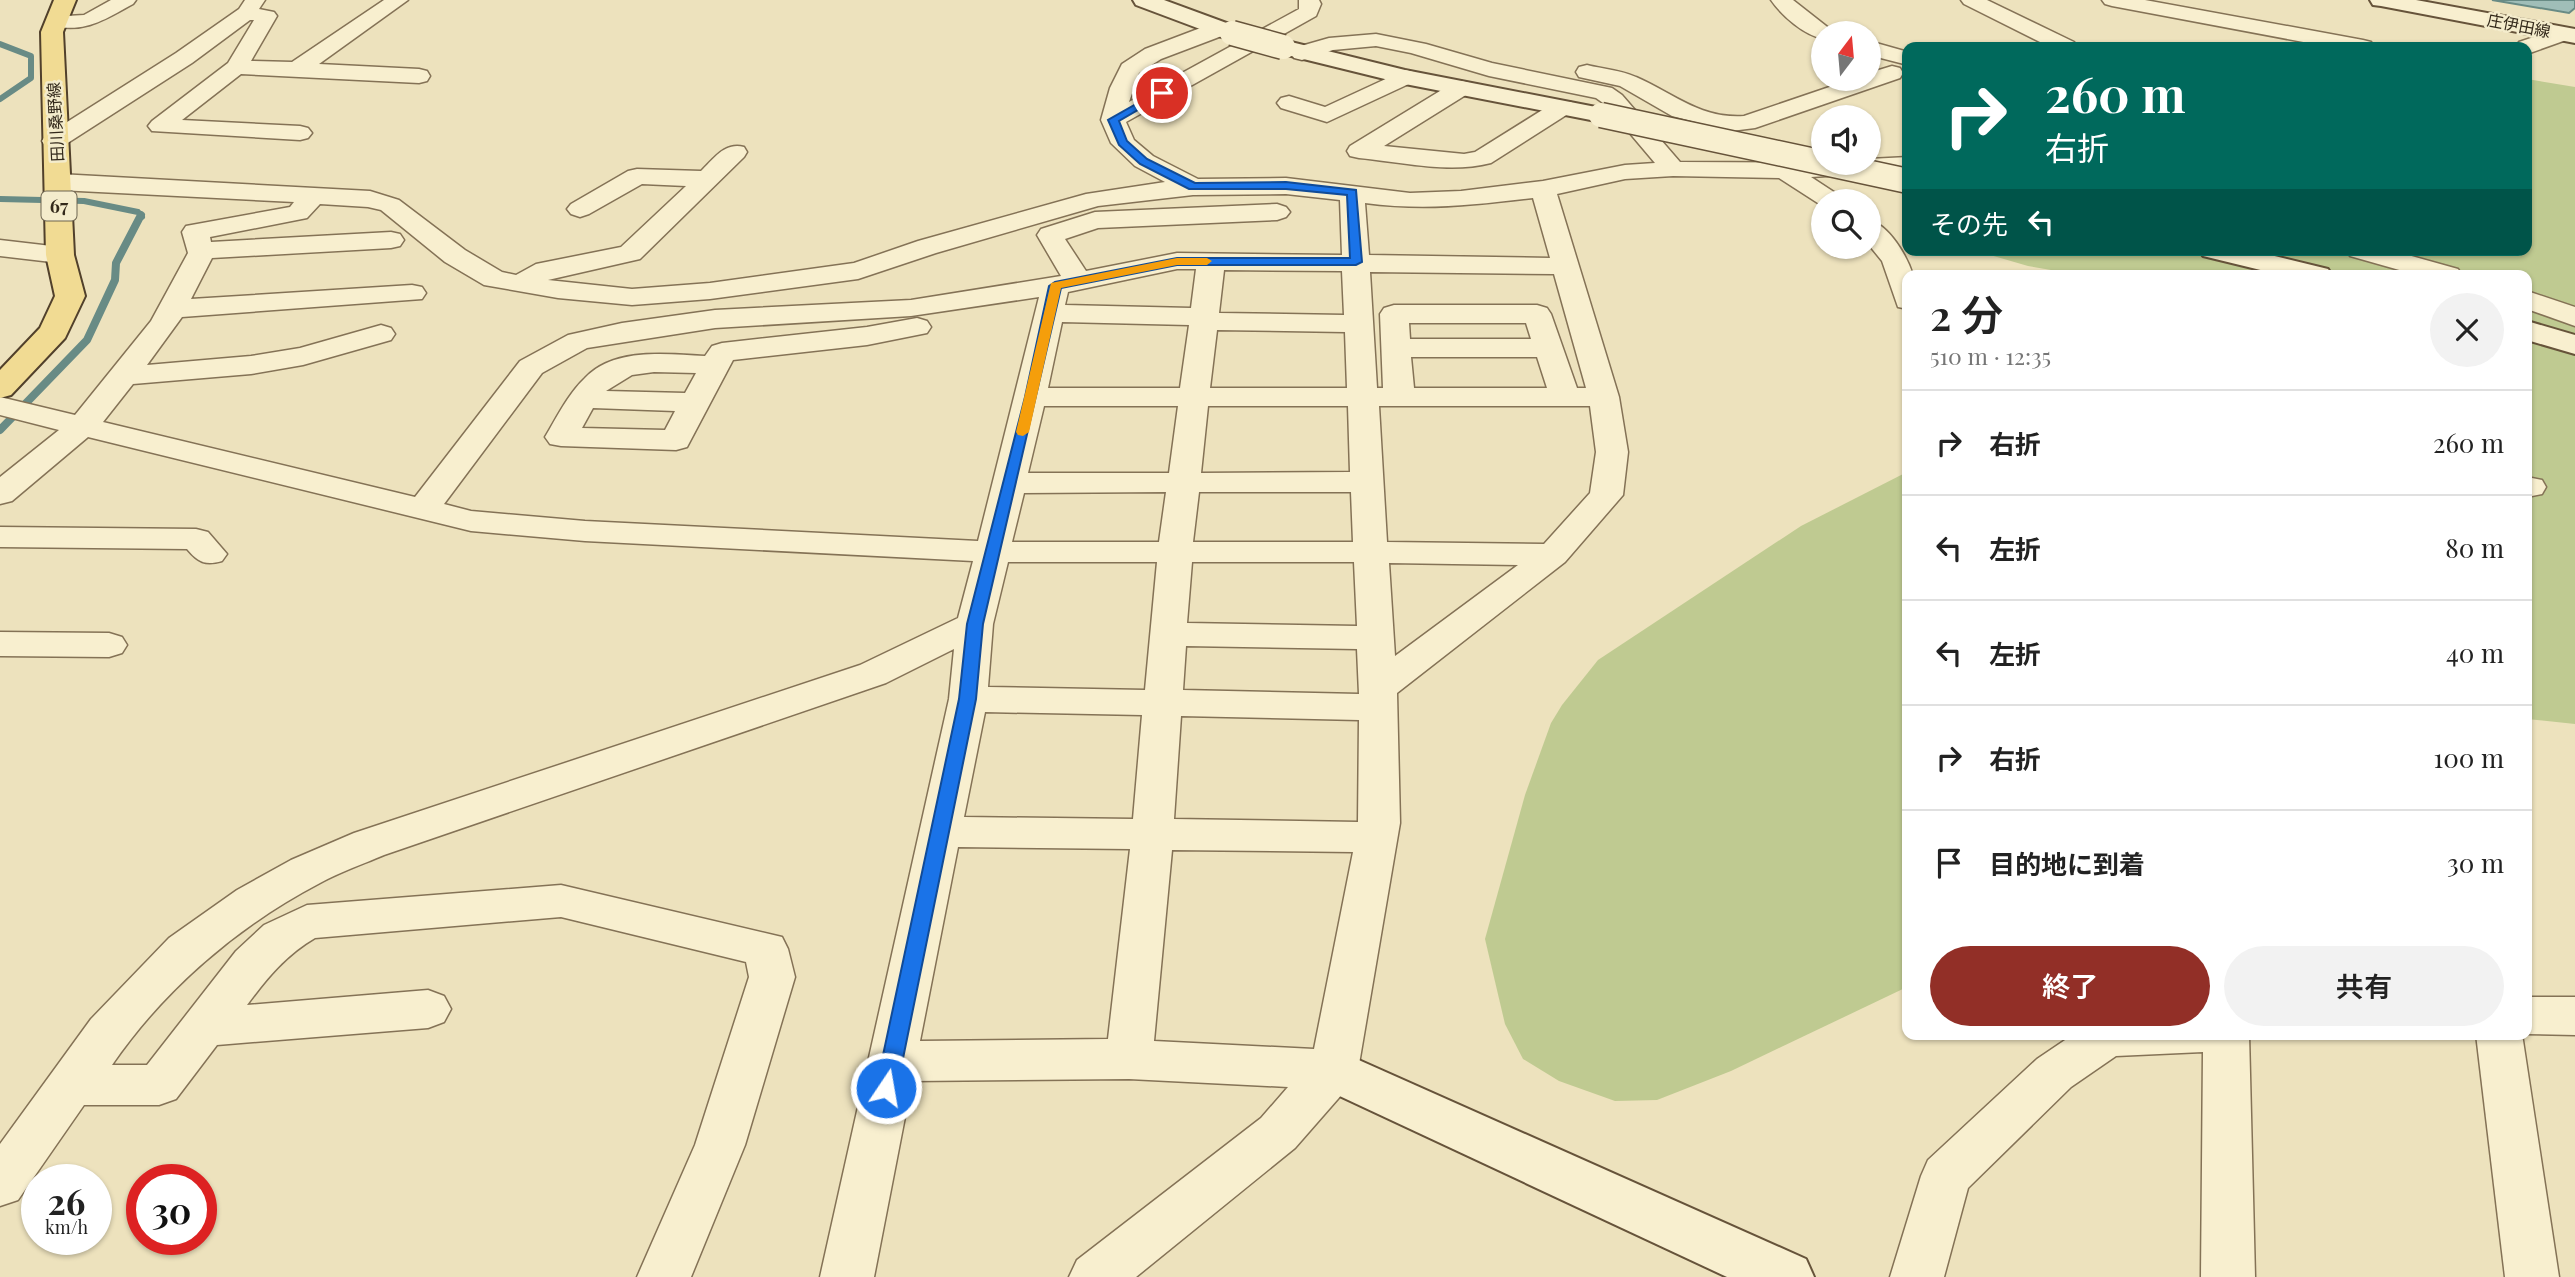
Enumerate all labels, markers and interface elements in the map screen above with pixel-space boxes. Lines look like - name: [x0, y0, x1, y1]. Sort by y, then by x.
- street label: 庄伊田線: [2486, 9, 2552, 41]
- north arrow: [1811, 21, 1881, 91]
- map controls: [1811, 21, 1881, 259]
- text: 260 m: [2045, 60, 2185, 125]
- pin: [1132, 63, 1192, 123]
- icon: right: [1930, 70, 2021, 161]
- icon: arrive: [1143, 74, 1181, 112]
- street label: 田川桑野線: [42, 81, 68, 163]
- button: sound: [1811, 105, 1881, 175]
- text: 右折: [2045, 125, 2109, 168]
- button: search: [1811, 189, 1881, 259]
- road number: 67: [42, 191, 76, 220]
- icon: left: [2022, 203, 2060, 241]
- text: その先: [1930, 206, 2008, 241]
- text: 2 分: [1930, 286, 2003, 342]
- button: close: [2430, 293, 2504, 367]
- text: 510 m · 12:35: [1930, 340, 2051, 371]
- icon: right: [1930, 424, 1968, 462]
- text: 260 m: [2433, 425, 2504, 460]
- text: 右折: [1989, 426, 2041, 461]
- icon: left: [1930, 529, 1968, 567]
- text: 80 m: [2445, 530, 2504, 565]
- text: 左折: [1989, 531, 2041, 566]
- icon: left: [1930, 634, 1968, 672]
- text: 40 m: [2446, 635, 2504, 670]
- text: 左折: [1989, 636, 2041, 671]
- icon: right: [1930, 739, 1968, 777]
- text: 100 m: [2434, 740, 2504, 775]
- text: 右折: [1989, 741, 2041, 776]
- icon: arrive: [1930, 844, 1968, 882]
- text: 30 m: [2447, 845, 2504, 880]
- text: 目的地に到着: [1989, 846, 2145, 881]
- button: 終了: [1930, 946, 2210, 1026]
- button: 共有: [2224, 946, 2504, 1026]
- position arrow: [849, 1051, 923, 1125]
- speed limit sign: 30: [126, 1164, 217, 1255]
- text: 26: [48, 1177, 85, 1224]
- text: km/h: [45, 1215, 88, 1239]

